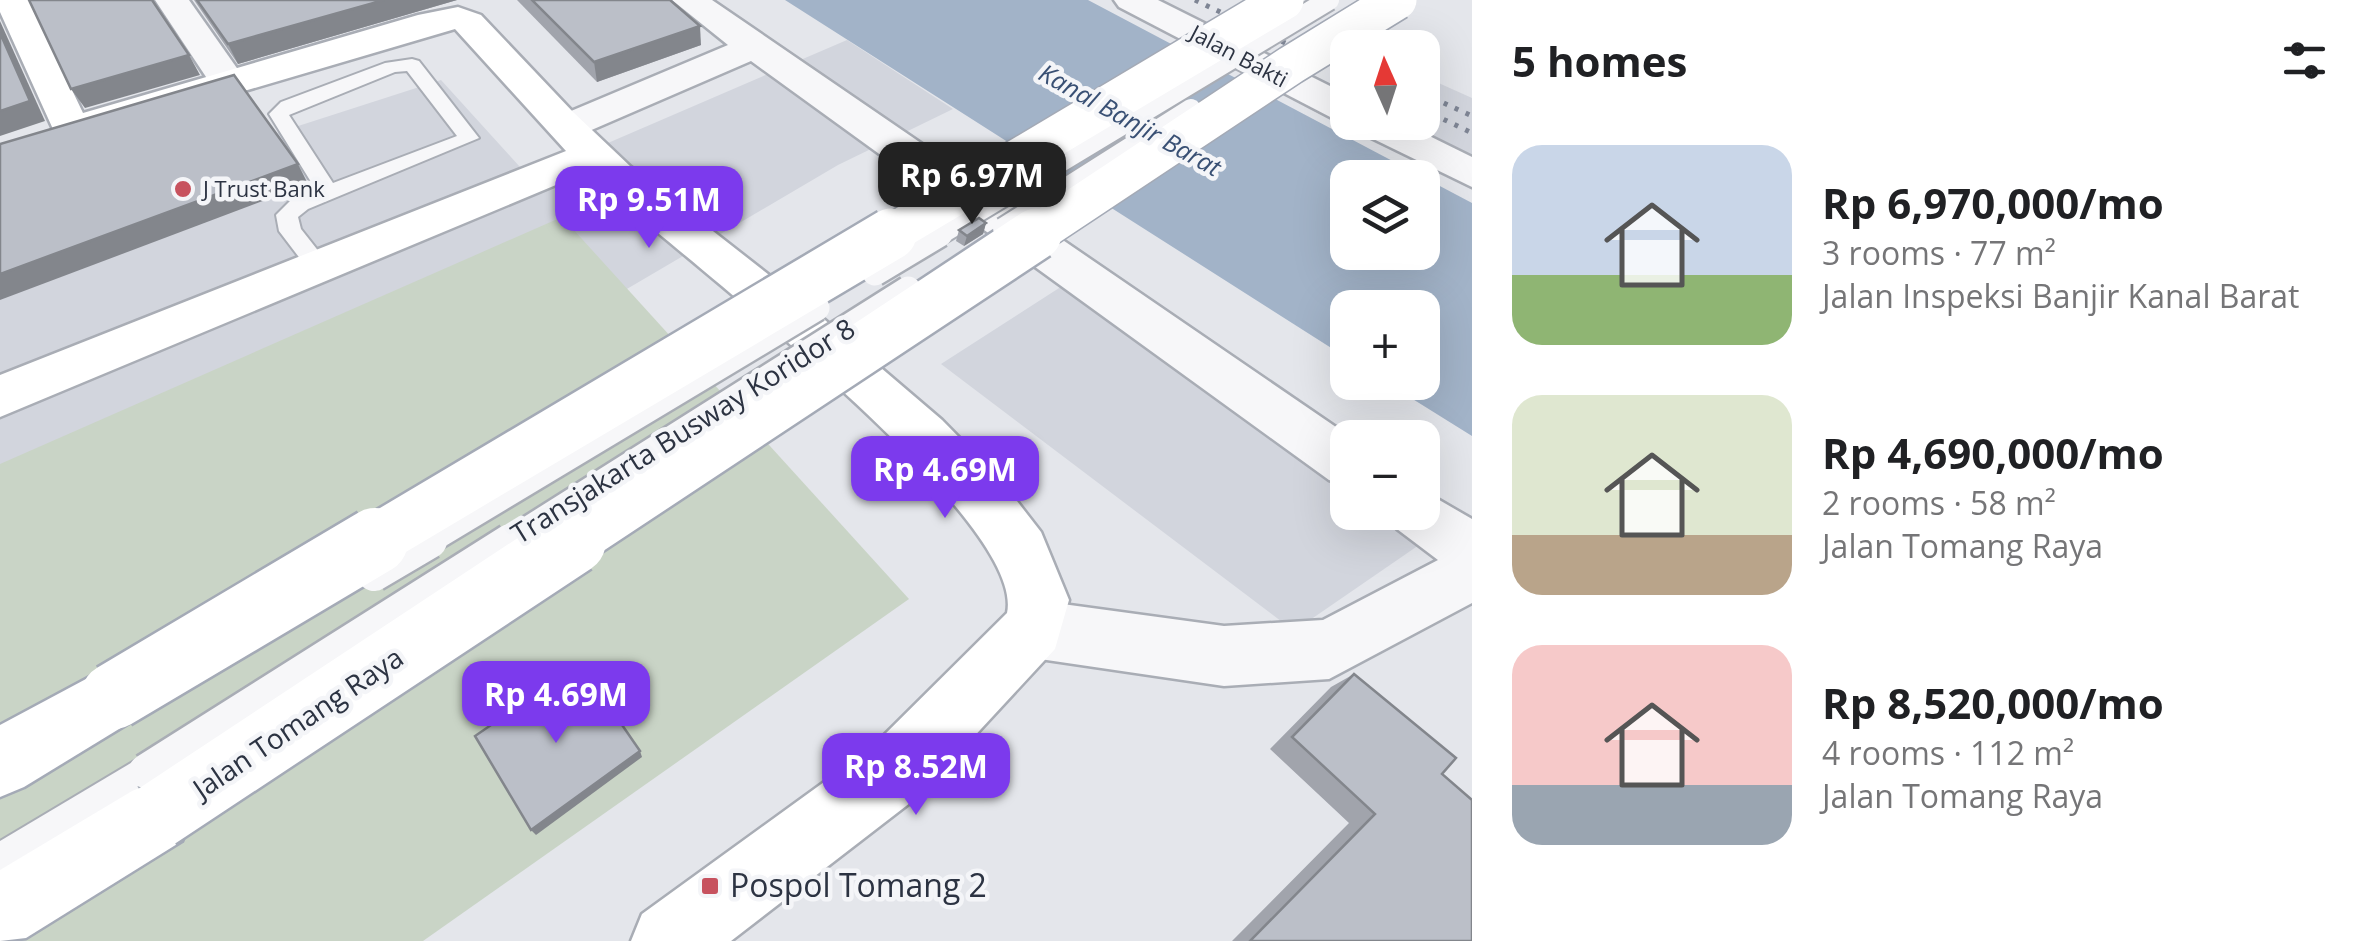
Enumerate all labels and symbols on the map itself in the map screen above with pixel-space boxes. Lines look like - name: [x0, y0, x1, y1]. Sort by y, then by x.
- street label: Jalan Bakti: [1184, 16, 1294, 93]
- north arrow: [1330, 30, 1440, 140]
- water label: Kanal Banjir Barat: [1033, 55, 1228, 184]
- pin: Rp 6.97M: [869, 142, 1075, 227]
- pin: Rp 9.51M: [546, 166, 752, 251]
- place label: J Trust Bank: [201, 173, 325, 203]
- marker: J Trust Bank: [172, 178, 194, 200]
- street label: Transjakarta Busway Koridor 8: [503, 308, 861, 552]
- pin: Rp 4.69M: [842, 436, 1048, 521]
- street label: Jalan Tomang Raya: [182, 638, 410, 808]
- pin: Rp 4.69M: [453, 661, 659, 746]
- pin: Rp 8.52M: [813, 733, 1019, 818]
- place label: Pospol Tomang 2: [730, 863, 987, 906]
- marker: Pospol Tomang 2: [699, 875, 721, 897]

